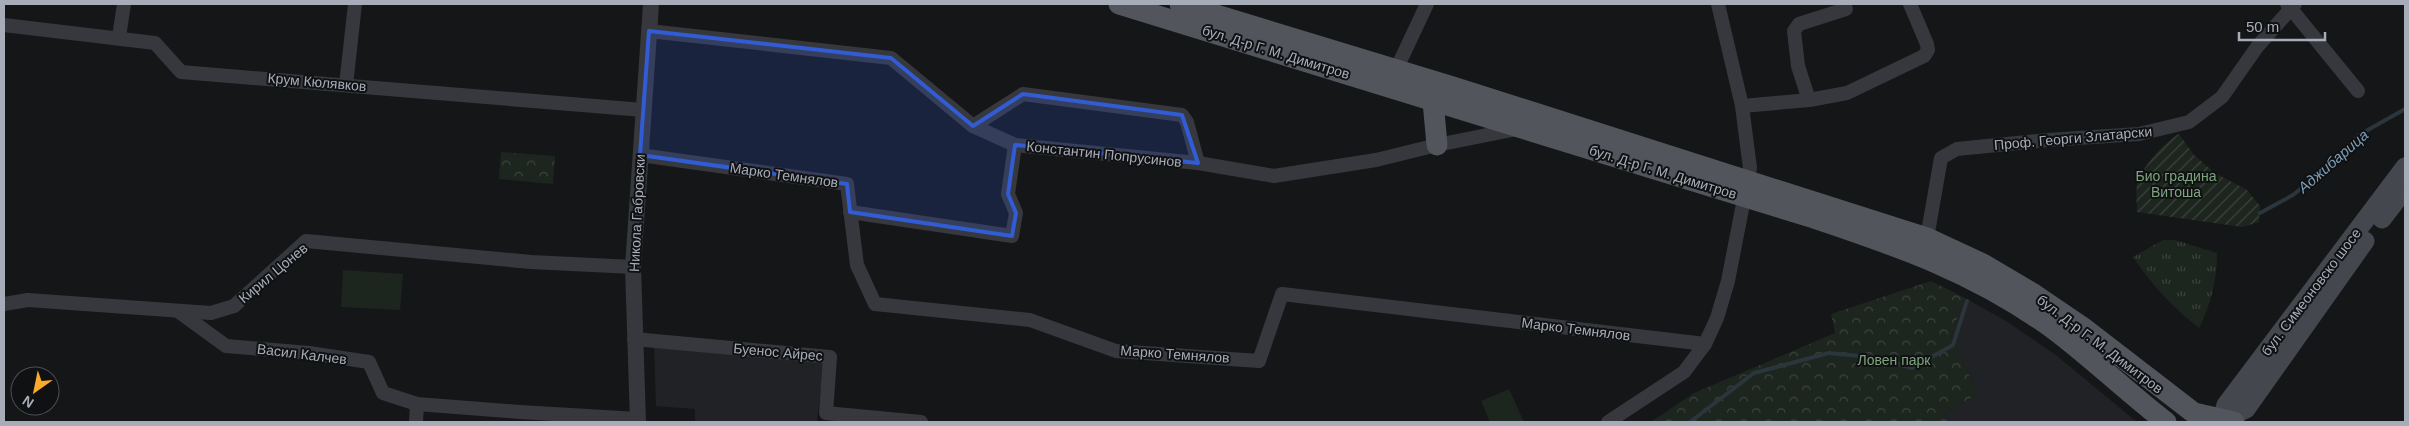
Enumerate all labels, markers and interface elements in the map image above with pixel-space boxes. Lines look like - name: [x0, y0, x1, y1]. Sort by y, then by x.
- scale bar: [2239, 10, 2325, 42]
- text: 50 m: [2246, 18, 2279, 35]
- street label: бул. Д-р Г. М. Димитров: [1200, 22, 1352, 82]
- street label: Крум Кюлявков: [267, 70, 367, 94]
- street label: Проф. Георги Златарски: [1993, 123, 2153, 153]
- water label: Аджибарица: [2294, 126, 2372, 197]
- street label: Константин Попрусинов: [1026, 138, 1182, 170]
- street label: бул. Д-р Г. М. Димитров: [1587, 142, 1739, 202]
- street label: Никола Габровски: [626, 154, 648, 272]
- street label: Марко Темнялов: [729, 159, 839, 191]
- park label: Био градина Витоша: [2136, 168, 2217, 200]
- street label: бул. Симеоновско шосе: [2258, 225, 2364, 359]
- street label: Кирил Цонев: [235, 240, 311, 306]
- street label: бул. Д-р Г. М. Димитров: [2034, 291, 2166, 397]
- street label: Марко Темнялов: [1521, 314, 1631, 344]
- street label: Буенос Айрес: [733, 340, 823, 364]
- street label: Васил Калчев: [256, 341, 348, 367]
- street label: Марко Темнялов: [1120, 342, 1230, 366]
- park label: Ловен парк: [1858, 352, 1931, 368]
- north arrow: [10, 366, 60, 416]
- text: N: [19, 392, 37, 411]

